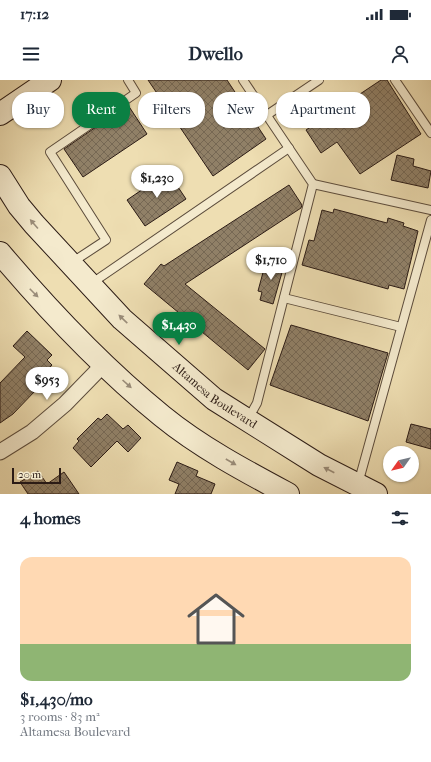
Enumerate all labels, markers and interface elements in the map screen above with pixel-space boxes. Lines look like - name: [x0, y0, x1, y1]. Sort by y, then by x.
- text: 17:12: [20, 5, 49, 23]
- icon: menu: [20, 43, 42, 65]
- icon: person: [389, 43, 411, 65]
- text: Dwello: [188, 44, 243, 65]
- chip: Buy: [12, 92, 64, 128]
- chip: Rent: [72, 92, 130, 128]
- chip: Filters: [138, 92, 205, 128]
- chip: New: [213, 92, 268, 128]
- chip: Apartment: [276, 92, 370, 128]
- pin: $1,230: [124, 165, 190, 199]
- text: $1,230: [140, 170, 174, 185]
- one-way arrow: [30, 219, 39, 229]
- pin: $1,710: [238, 247, 304, 281]
- text: $1,710: [255, 252, 287, 267]
- one-way arrow: [29, 288, 39, 298]
- pin: $1,430: [146, 312, 212, 346]
- one-way arrow: [118, 314, 128, 324]
- text: $1,430: [161, 317, 197, 332]
- street label: Altamesa Boulevard: [169, 359, 260, 432]
- pin: $953: [23, 367, 71, 401]
- text: $953: [35, 372, 59, 387]
- one-way arrow: [122, 380, 132, 389]
- north arrow: [383, 446, 419, 482]
- map controls: [383, 446, 419, 482]
- one-way arrow: [225, 458, 237, 465]
- scale bar: [12, 466, 61, 485]
- one-way arrow: [323, 467, 334, 473]
- text: 20 m: [18, 468, 41, 481]
- icon: filters: [389, 507, 411, 529]
- text: 4 homes: [20, 508, 80, 528]
- icon: home: [180, 583, 252, 655]
- text: $1,430/mo: [20, 689, 93, 709]
- text: 3 rooms · 83 m²: [20, 709, 100, 724]
- text: Altamesa Boulevard: [20, 724, 130, 739]

